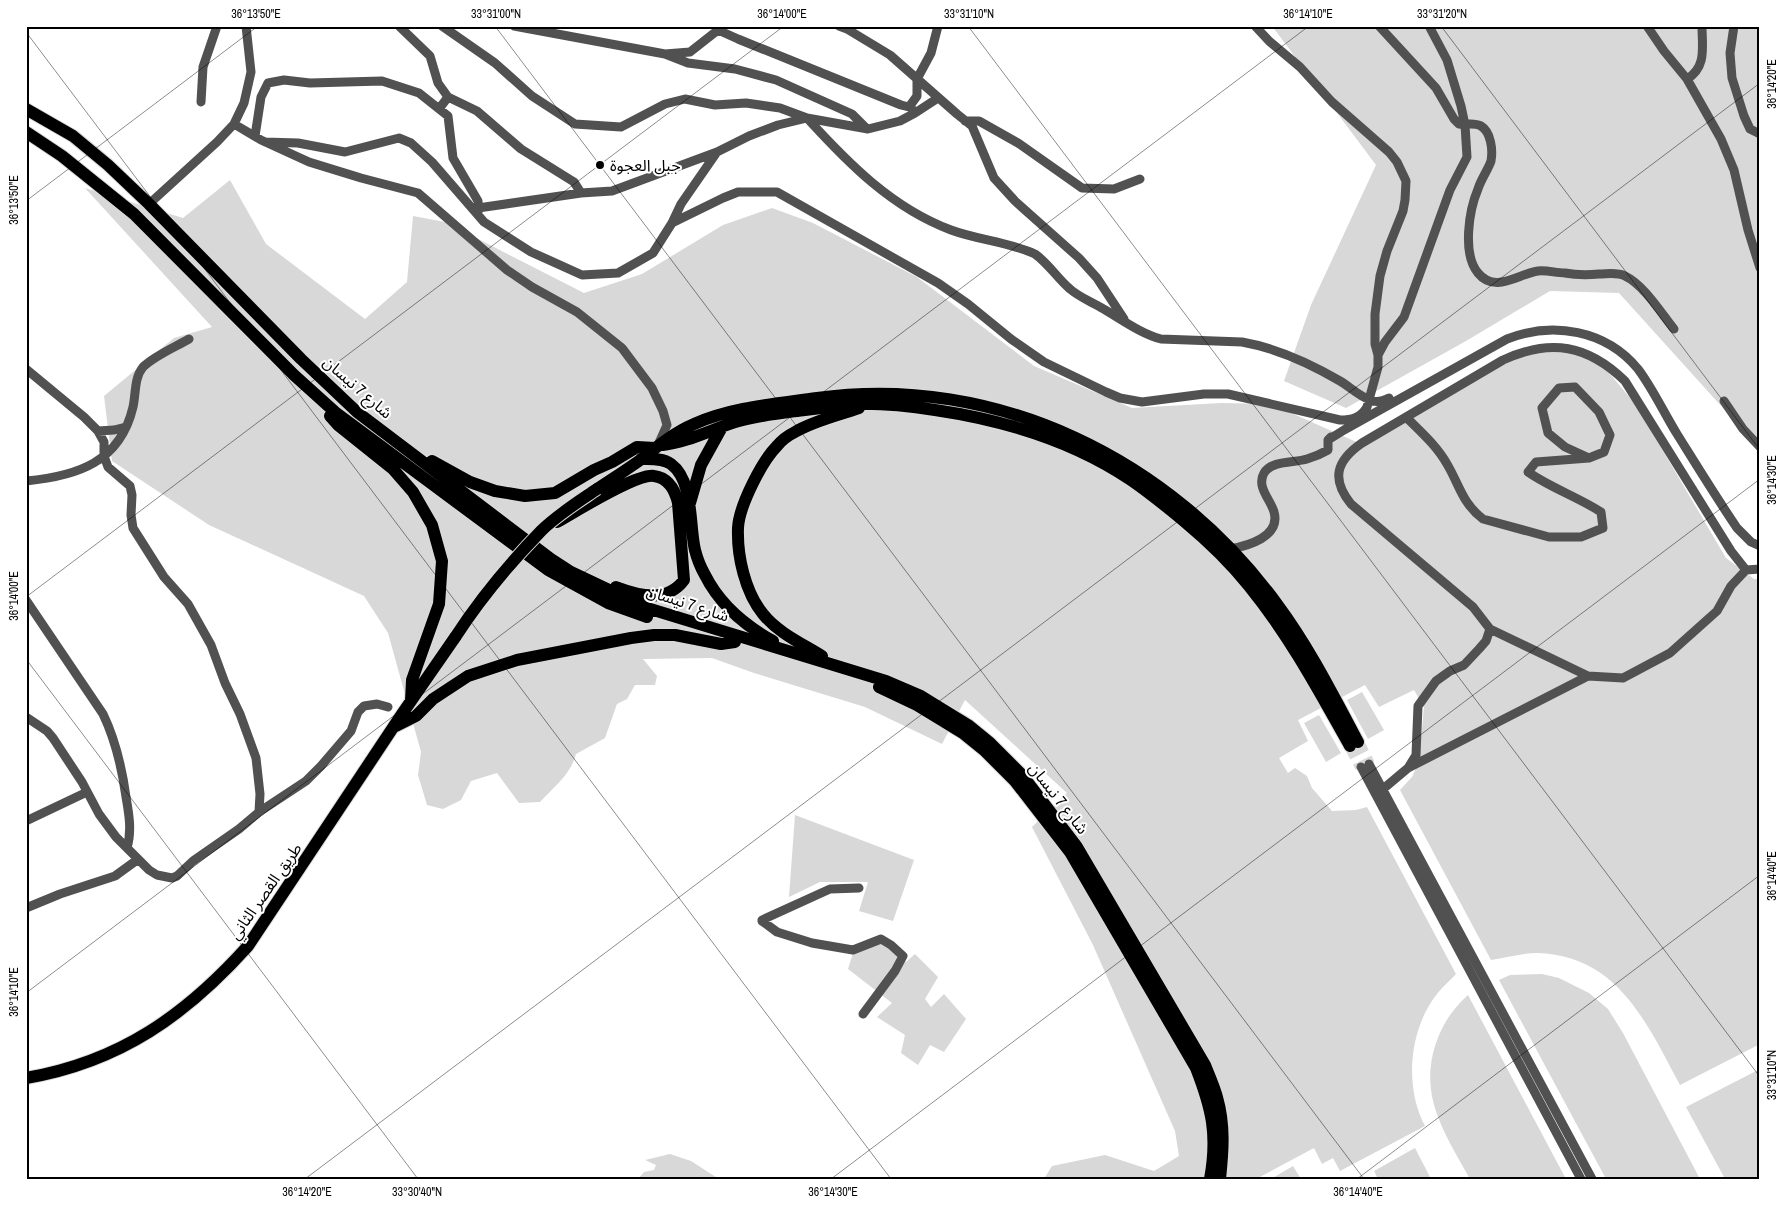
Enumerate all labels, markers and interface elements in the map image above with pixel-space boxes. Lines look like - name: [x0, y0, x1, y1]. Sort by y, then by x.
- text: 36°13'50"E: [231, 6, 281, 22]
- text: 33°31'00"N: [471, 6, 521, 22]
- text: 36°14'00"E: [757, 6, 807, 22]
- text: 33°31'10"N: [944, 6, 994, 22]
- text: 36°14'10"E: [1283, 6, 1333, 22]
- text: 33°31'20"N: [1417, 6, 1467, 22]
- text: 36°14'20"E: [1764, 59, 1780, 109]
- place label: جبل العجوة: [610, 154, 681, 176]
- marker: جبل العجوة: [594, 159, 606, 171]
- text: 36°13'50"E: [6, 175, 22, 225]
- street label: شارع 7 نيسان: [317, 351, 397, 425]
- text: 36°14'30"E: [1764, 455, 1780, 505]
- text: 36°14'00"E: [6, 571, 22, 621]
- street label: شارع 7 نيسان: [643, 579, 732, 629]
- street label: شارع 7 نيسان: [1023, 758, 1094, 840]
- street label: طريق القصر الثاني: [223, 838, 308, 945]
- text: 36°14'40"E: [1764, 851, 1780, 901]
- text: 36°14'10"E: [6, 967, 22, 1017]
- text: 33°31'10"N: [1764, 1050, 1780, 1100]
- text: 36°14'20"E: [282, 1184, 332, 1200]
- text: 33°30'40"N: [392, 1184, 442, 1200]
- text: 36°14'30"E: [808, 1184, 858, 1200]
- text: 36°14'40"E: [1333, 1184, 1383, 1200]

